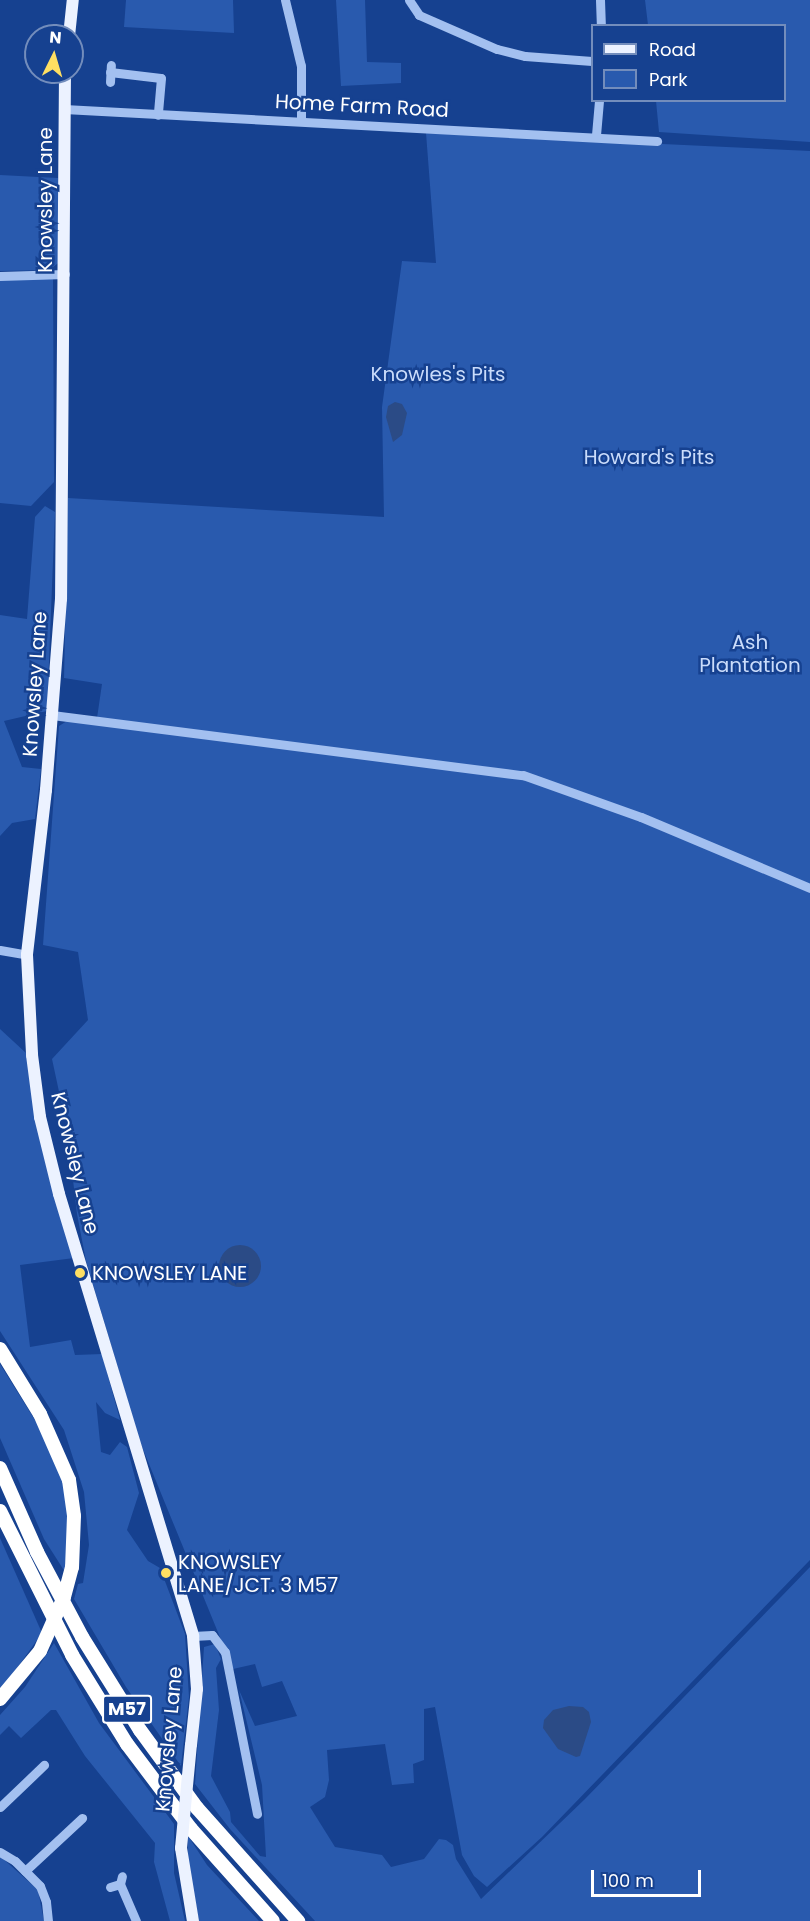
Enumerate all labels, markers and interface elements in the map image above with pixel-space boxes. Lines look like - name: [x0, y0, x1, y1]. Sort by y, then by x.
- north arrow: [24, 24, 84, 84]
- legend: [591, 24, 786, 102]
- text: N: [48, 26, 62, 50]
- text: Road: [649, 37, 696, 62]
- text: Park: [649, 67, 688, 92]
- street label: Home Farm Road: [275, 89, 449, 123]
- street label: Knowsley Lane: [33, 127, 57, 273]
- park label: Knowles's Pits: [371, 362, 505, 386]
- park label: Howard's Pits: [584, 445, 714, 469]
- street label: Knowsley Lane: [18, 610, 52, 758]
- park label: Ash Plantation: [699, 630, 801, 677]
- street label: Knowsley Lane: [46, 1089, 104, 1237]
- place label: KNOWSLEY LANE: [92, 1261, 247, 1285]
- marker: KNOWSLEY LANE: [73, 1266, 87, 1280]
- place label: KNOWSLEY LANE/JCT. 3 M57: [178, 1550, 338, 1597]
- marker: KNOWSLEY LANE/JCT. 3 M57: [159, 1566, 173, 1580]
- street label: Knowsley Lane: [151, 1665, 187, 1813]
- road number: M57: [102, 1694, 152, 1724]
- scale bar: [594, 1858, 704, 1896]
- text: 100 m: [602, 1868, 654, 1893]

